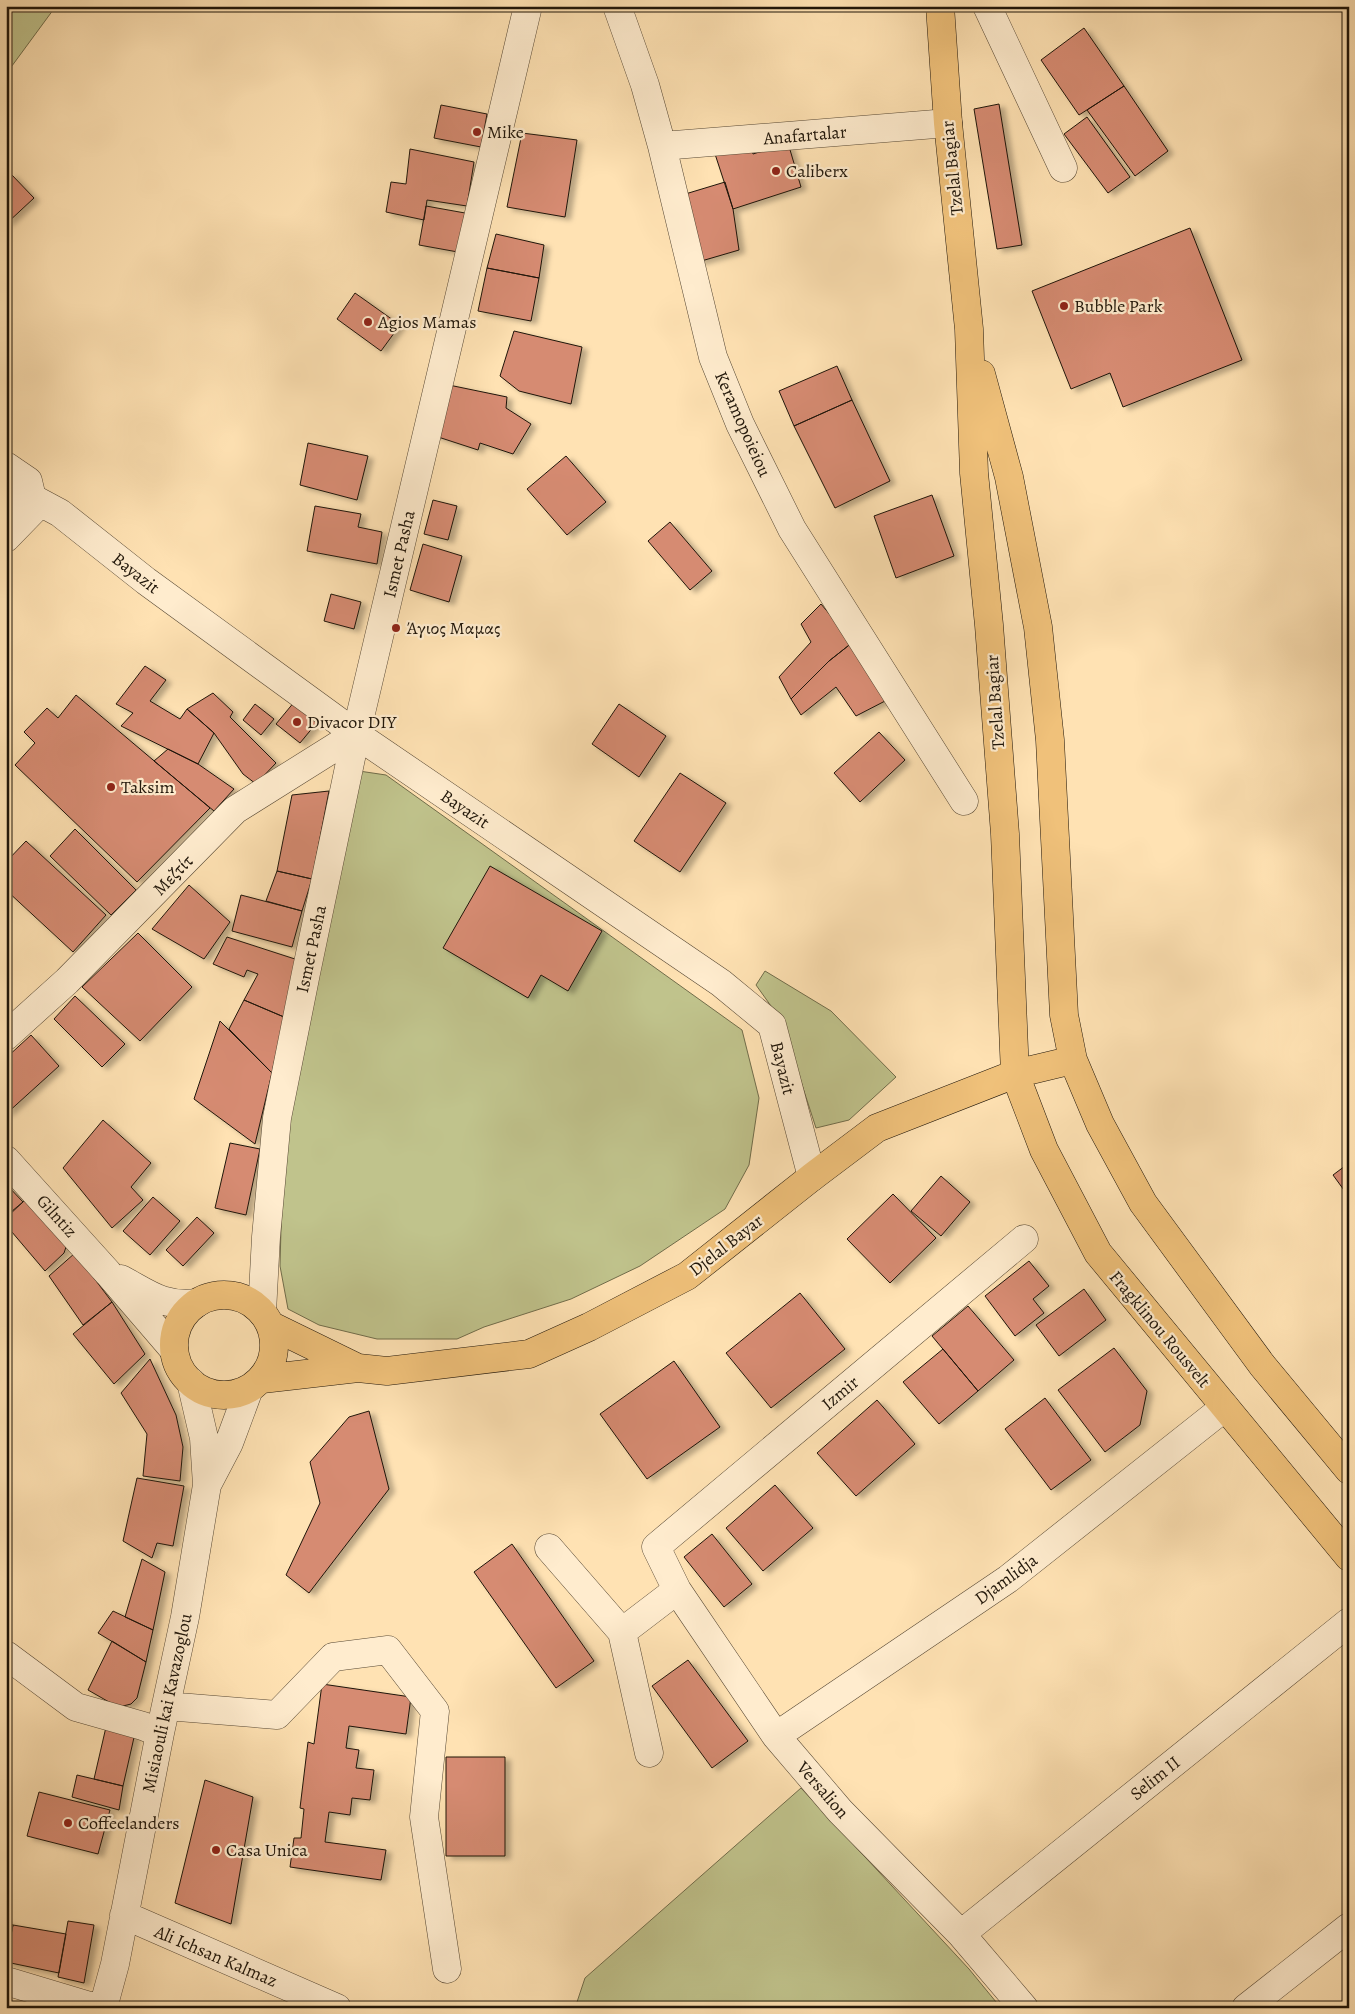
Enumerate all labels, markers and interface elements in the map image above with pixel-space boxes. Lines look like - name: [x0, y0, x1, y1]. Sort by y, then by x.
- street label: Anafartalar: [761, 119, 848, 151]
- street label: Tzelal Bagiar: [935, 119, 969, 216]
- place label: Mike: [487, 120, 524, 144]
- marker: Mike: [471, 126, 483, 138]
- place label: Caliberx: [786, 159, 848, 183]
- marker: Caliberx: [770, 165, 782, 177]
- place label: Bubble Park: [1074, 294, 1163, 318]
- marker: Bubble Park: [1058, 300, 1070, 312]
- place label: Agios Mamas: [377, 310, 476, 334]
- marker: Agios Mamas: [362, 316, 374, 328]
- street label: Keramopoieiou: [709, 367, 777, 481]
- street label: Ismet Pasha: [377, 507, 421, 600]
- street label: Bayazit: [107, 547, 165, 599]
- place label: Άγιος Μαμας: [406, 616, 501, 640]
- marker: Άγιος Μαμας: [390, 622, 402, 634]
- street label: Tzelal Bagiar: [980, 654, 1010, 750]
- place label: Divacor DIY: [307, 710, 398, 734]
- marker: Divacor DIY: [291, 716, 303, 728]
- place label: Taksim: [121, 775, 175, 799]
- marker: Taksim: [105, 781, 117, 793]
- street label: Bayazit: [436, 784, 494, 834]
- street label: Μεζτίτ: [148, 849, 199, 901]
- street label: Ismet Pasha: [290, 902, 332, 995]
- street label: Bayazit: [765, 1039, 801, 1097]
- street label: Gilntiz: [31, 1189, 83, 1243]
- street label: Djelal Bayar: [684, 1208, 768, 1281]
- street label: Fragklinou Rousvelt: [1104, 1265, 1216, 1393]
- street label: Izmir: [816, 1370, 864, 1416]
- street label: Djamlidja: [970, 1548, 1043, 1610]
- street label: Misiaouli kai Kavazoglou: [136, 1611, 198, 1795]
- street label: Selim II: [1125, 1750, 1185, 1806]
- street label: Versalion: [791, 1756, 855, 1824]
- place label: Coffeelanders: [78, 1811, 180, 1835]
- marker: Coffeelanders: [62, 1817, 74, 1829]
- place label: Casa Unica: [226, 1838, 308, 1862]
- marker: Casa Unica: [210, 1844, 222, 1856]
- street label: Ali Ichsan Kalmaz: [150, 1919, 281, 1993]

